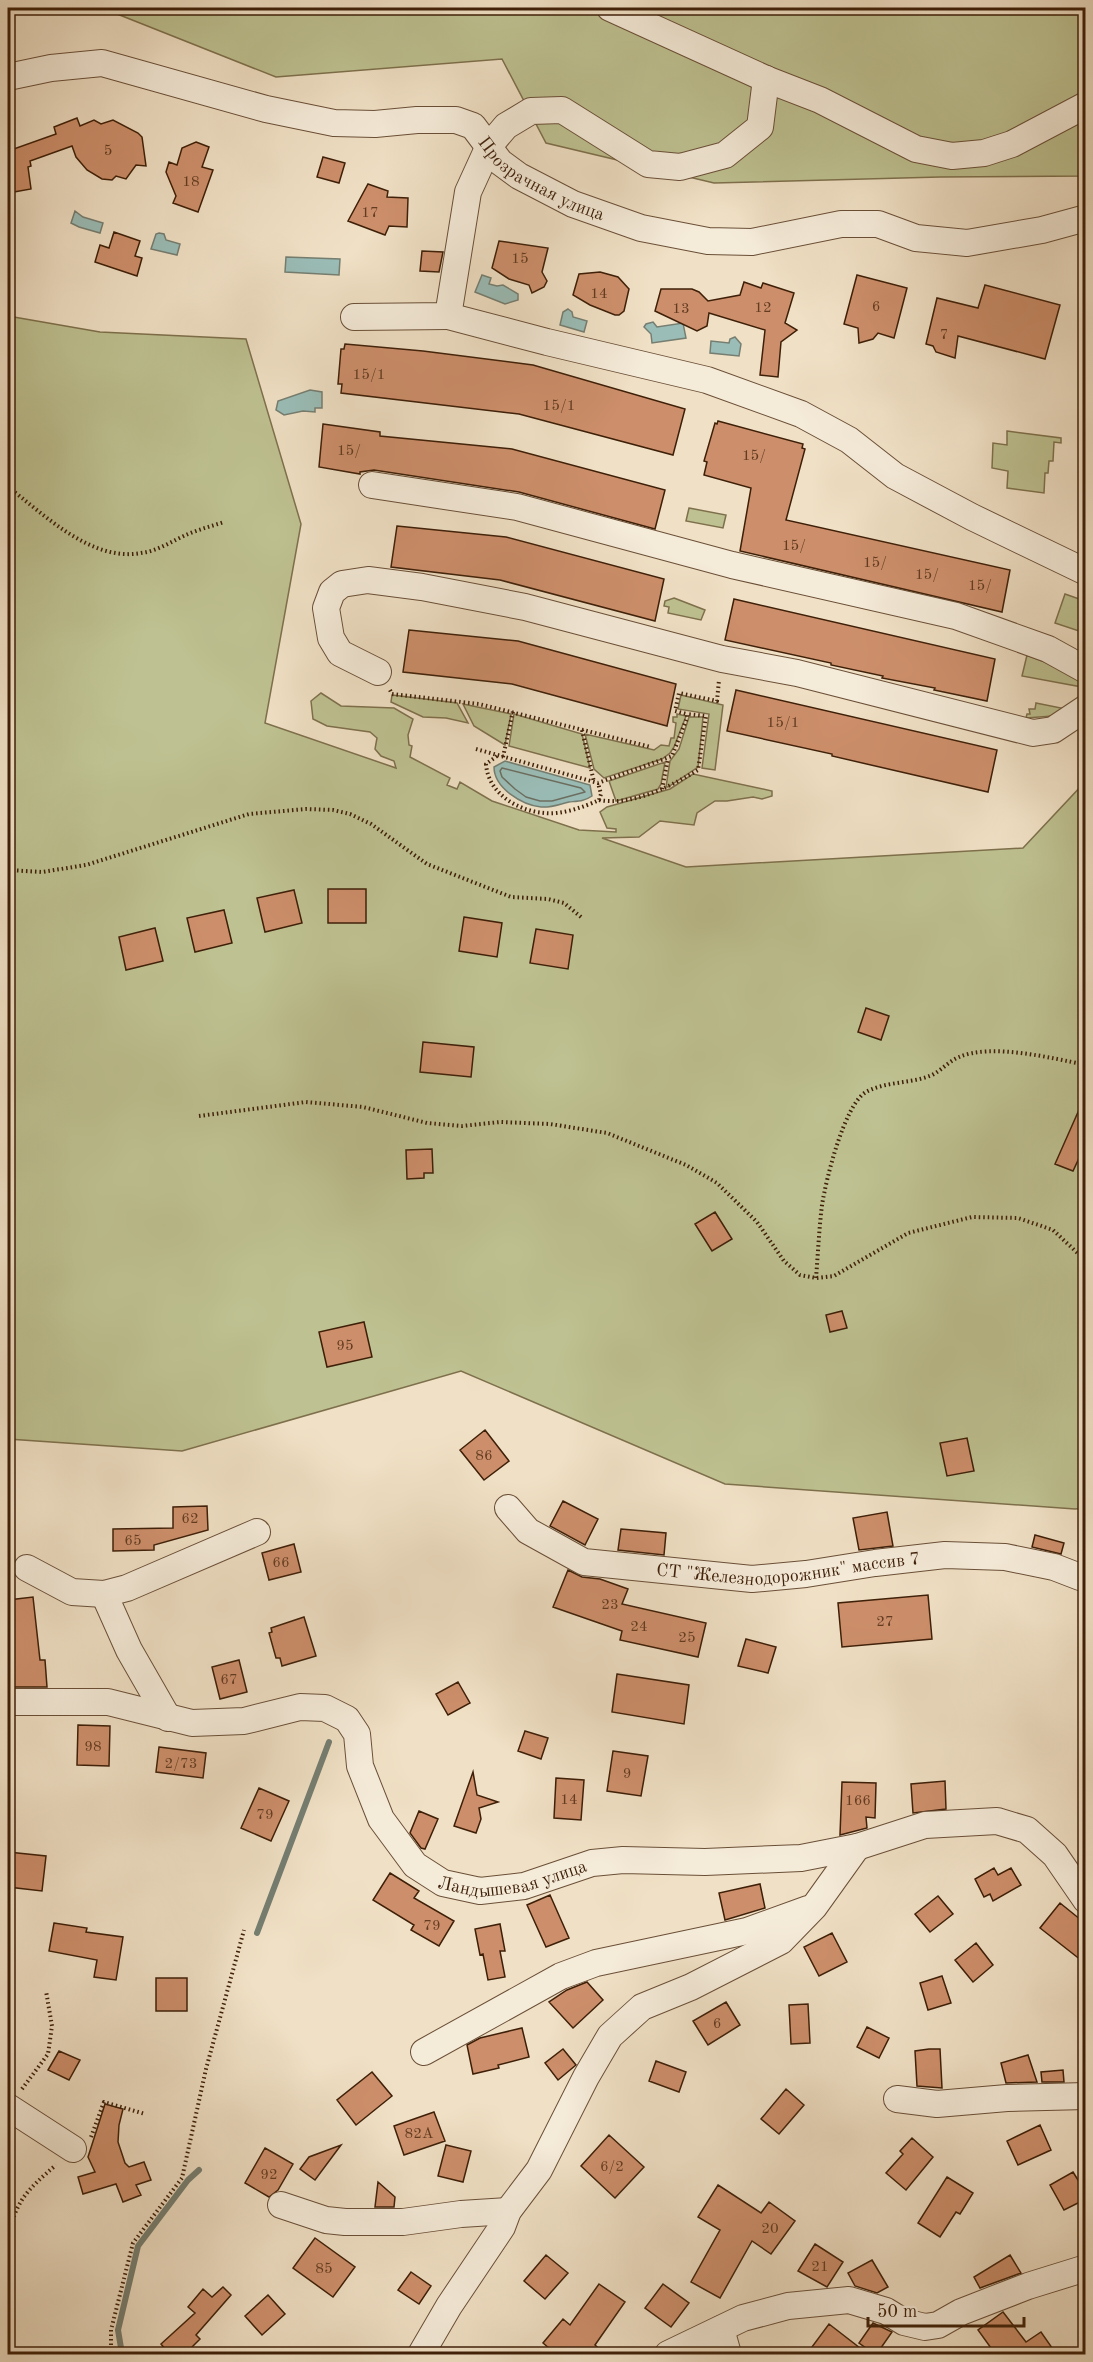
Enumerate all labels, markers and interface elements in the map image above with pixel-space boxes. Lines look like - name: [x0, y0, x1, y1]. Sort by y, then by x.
- street label: Прозрачная улица: [474, 134, 607, 224]
- house number: 5: [104, 144, 112, 159]
- house number: 18: [182, 175, 200, 190]
- house number: 17: [361, 206, 379, 221]
- house number: 15: [511, 252, 529, 267]
- house number: 14: [590, 287, 608, 302]
- house number: 6: [872, 300, 880, 315]
- house number: 12: [754, 301, 772, 316]
- house number: 13: [672, 302, 690, 317]
- house number: 7: [940, 328, 948, 343]
- house number: 15/1: [353, 368, 385, 383]
- house number: 15/1: [543, 399, 575, 414]
- house number: 15/: [337, 444, 361, 459]
- house number: 15/: [742, 449, 766, 464]
- house number: 15/: [782, 539, 806, 554]
- house number: 15/: [863, 556, 887, 571]
- house number: 15/: [915, 568, 939, 583]
- house number: 15/: [968, 579, 992, 594]
- house number: 15/1: [767, 716, 799, 731]
- house number: 95: [336, 1339, 354, 1354]
- house number: 86: [475, 1449, 493, 1464]
- house number: 62: [181, 1512, 199, 1527]
- house number: 65: [124, 1534, 142, 1549]
- street label: СТ "Железнодорожник" массив 7: [655, 1550, 921, 1589]
- house number: 66: [272, 1556, 290, 1571]
- house number: 23: [601, 1598, 619, 1613]
- house number: 27: [876, 1615, 894, 1630]
- house number: 24: [630, 1620, 648, 1635]
- house number: 25: [678, 1631, 696, 1646]
- house number: 67: [220, 1673, 238, 1688]
- house number: 98: [84, 1740, 102, 1755]
- house number: 2/73: [165, 1757, 197, 1772]
- house number: 9: [623, 1767, 631, 1782]
- house number: 14: [560, 1793, 578, 1808]
- house number: 166: [845, 1794, 871, 1809]
- house number: 79: [256, 1808, 274, 1823]
- street label: Ландышевая улица: [436, 1857, 589, 1901]
- house number: 79: [423, 1919, 441, 1934]
- house number: 6: [713, 2017, 721, 2032]
- house number: 82А: [405, 2127, 434, 2142]
- house number: 6/2: [600, 2160, 624, 2175]
- house number: 92: [260, 2168, 278, 2183]
- house number: 20: [761, 2222, 779, 2237]
- house number: 21: [811, 2260, 829, 2275]
- house number: 85: [315, 2262, 333, 2277]
- scale bar: [868, 2290, 1024, 2328]
- text: 50 m: [877, 2303, 917, 2321]

